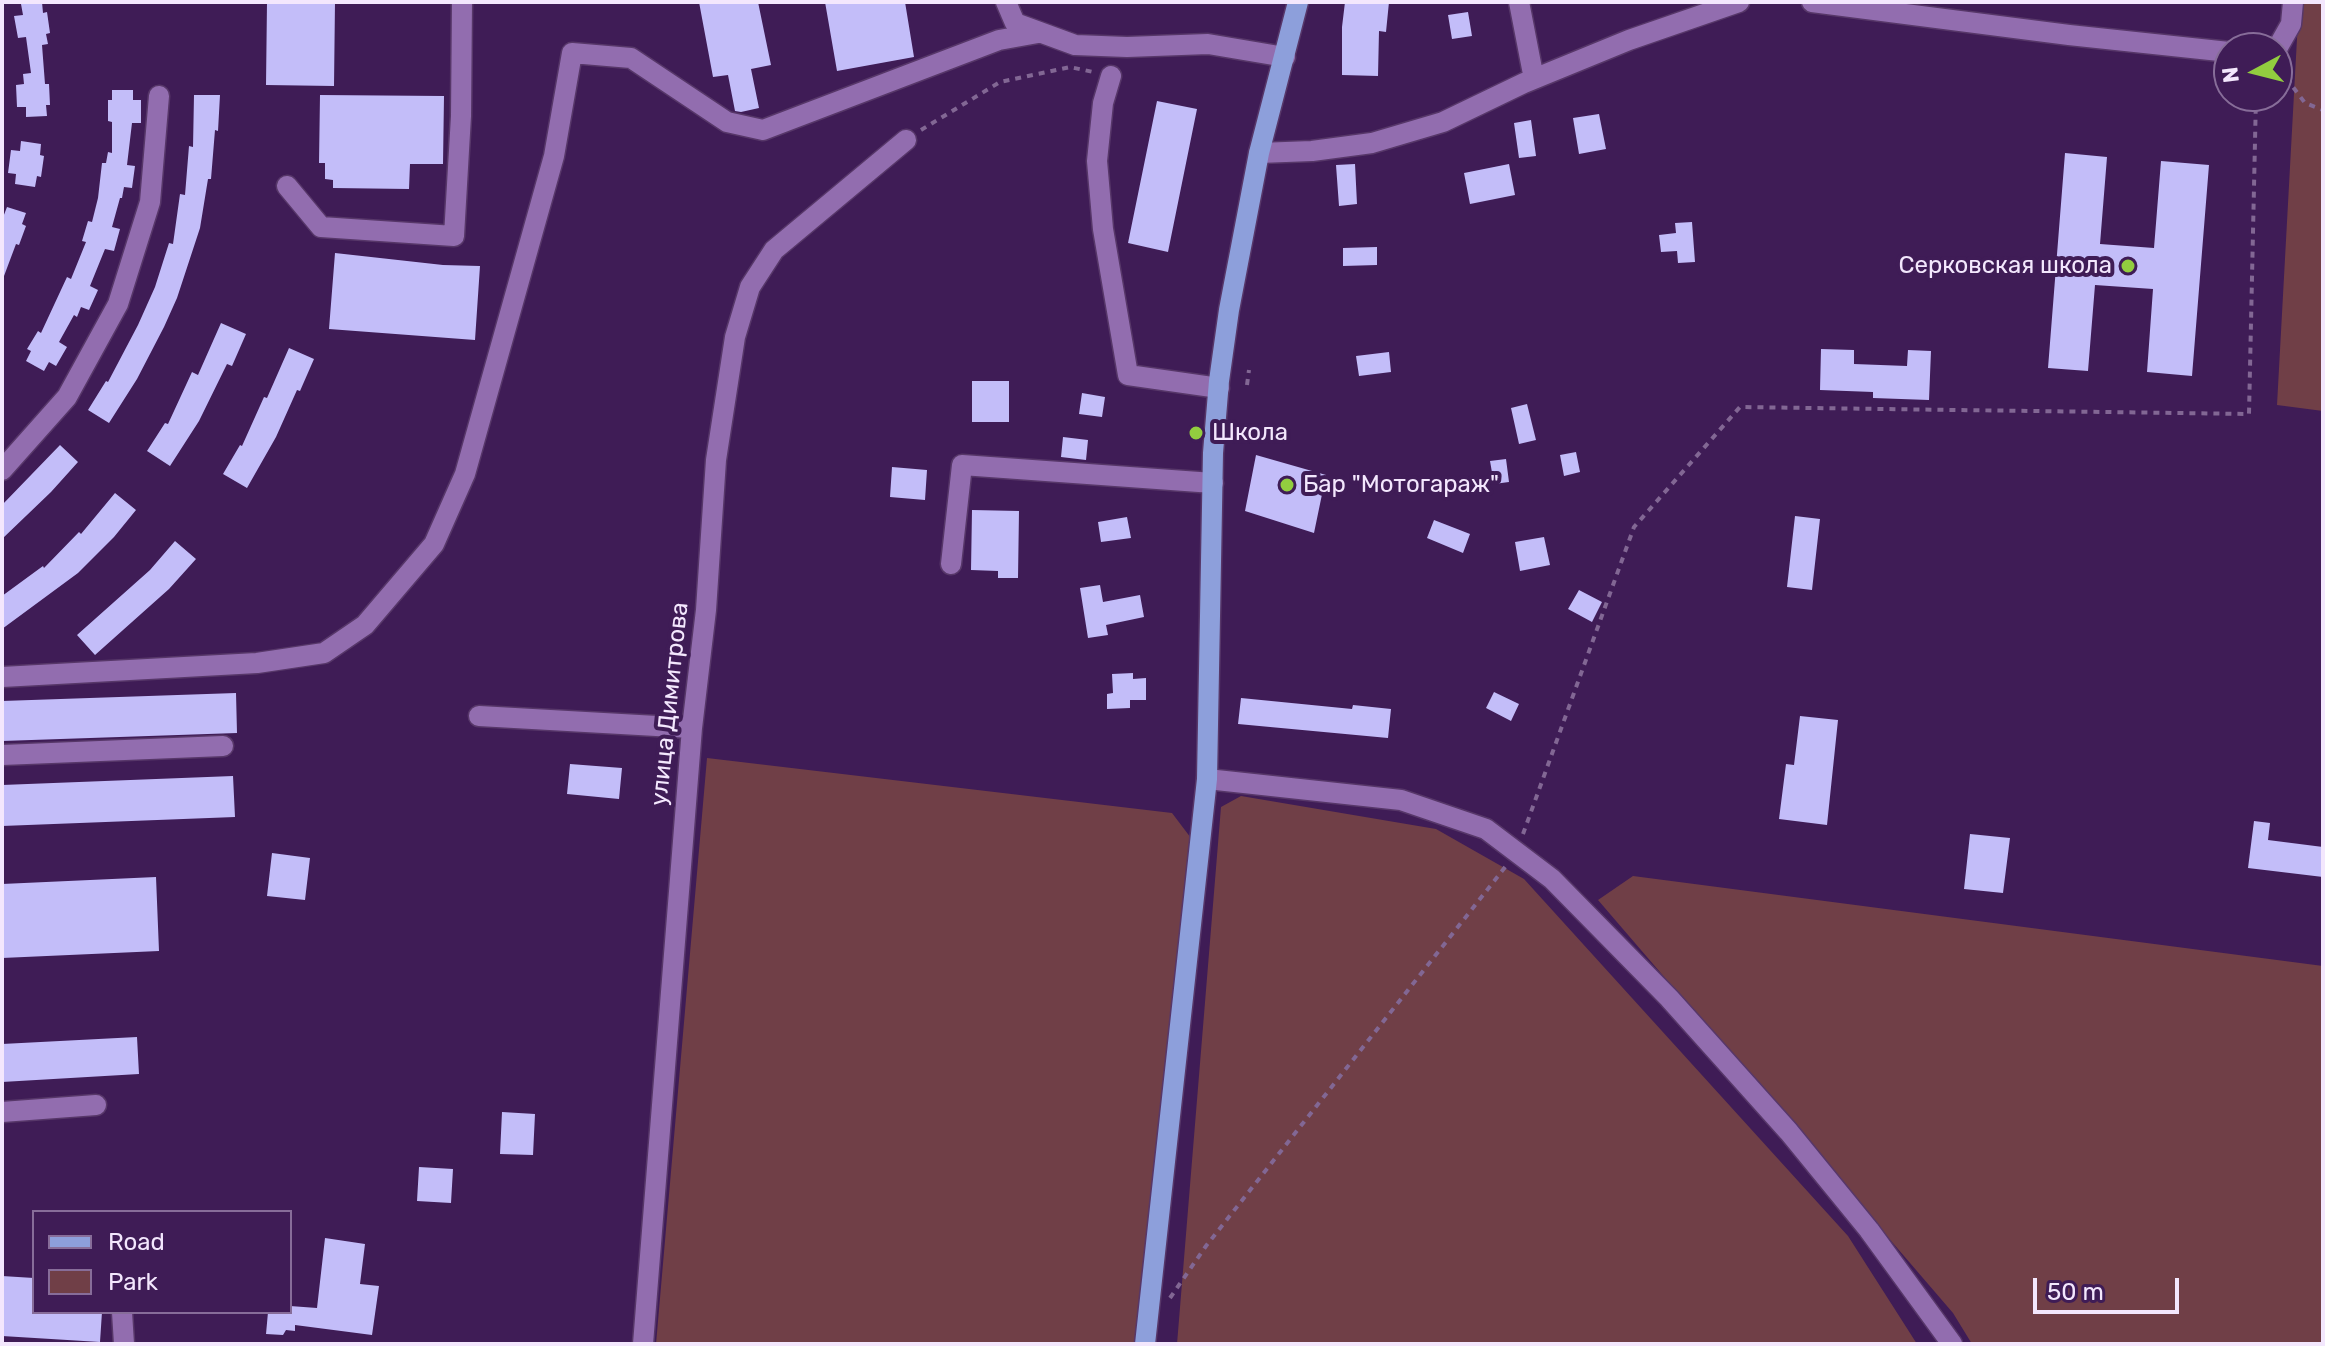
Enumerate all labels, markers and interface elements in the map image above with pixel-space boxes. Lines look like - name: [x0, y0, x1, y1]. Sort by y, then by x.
- north arrow: [2213, 32, 2293, 112]
- text: N: [2216, 65, 2245, 84]
- place label: Серковская школа: [1899, 252, 2112, 280]
- marker: Серковская школа: [2119, 257, 2137, 275]
- place label: Школа: [1212, 419, 1288, 447]
- marker: Школа: [1187, 424, 1205, 442]
- place label: Бар "Мотогараж": [1303, 471, 1499, 499]
- marker: Бар "Мотогараж": [1278, 476, 1296, 494]
- street label: улица Димитрова: [645, 601, 695, 807]
- legend: [32, 1210, 292, 1314]
- text: Road: [108, 1228, 165, 1256]
- scale bar: [2037, 1262, 2183, 1312]
- text: Park: [108, 1268, 158, 1296]
- text: 50 m: [2047, 1278, 2104, 1306]

